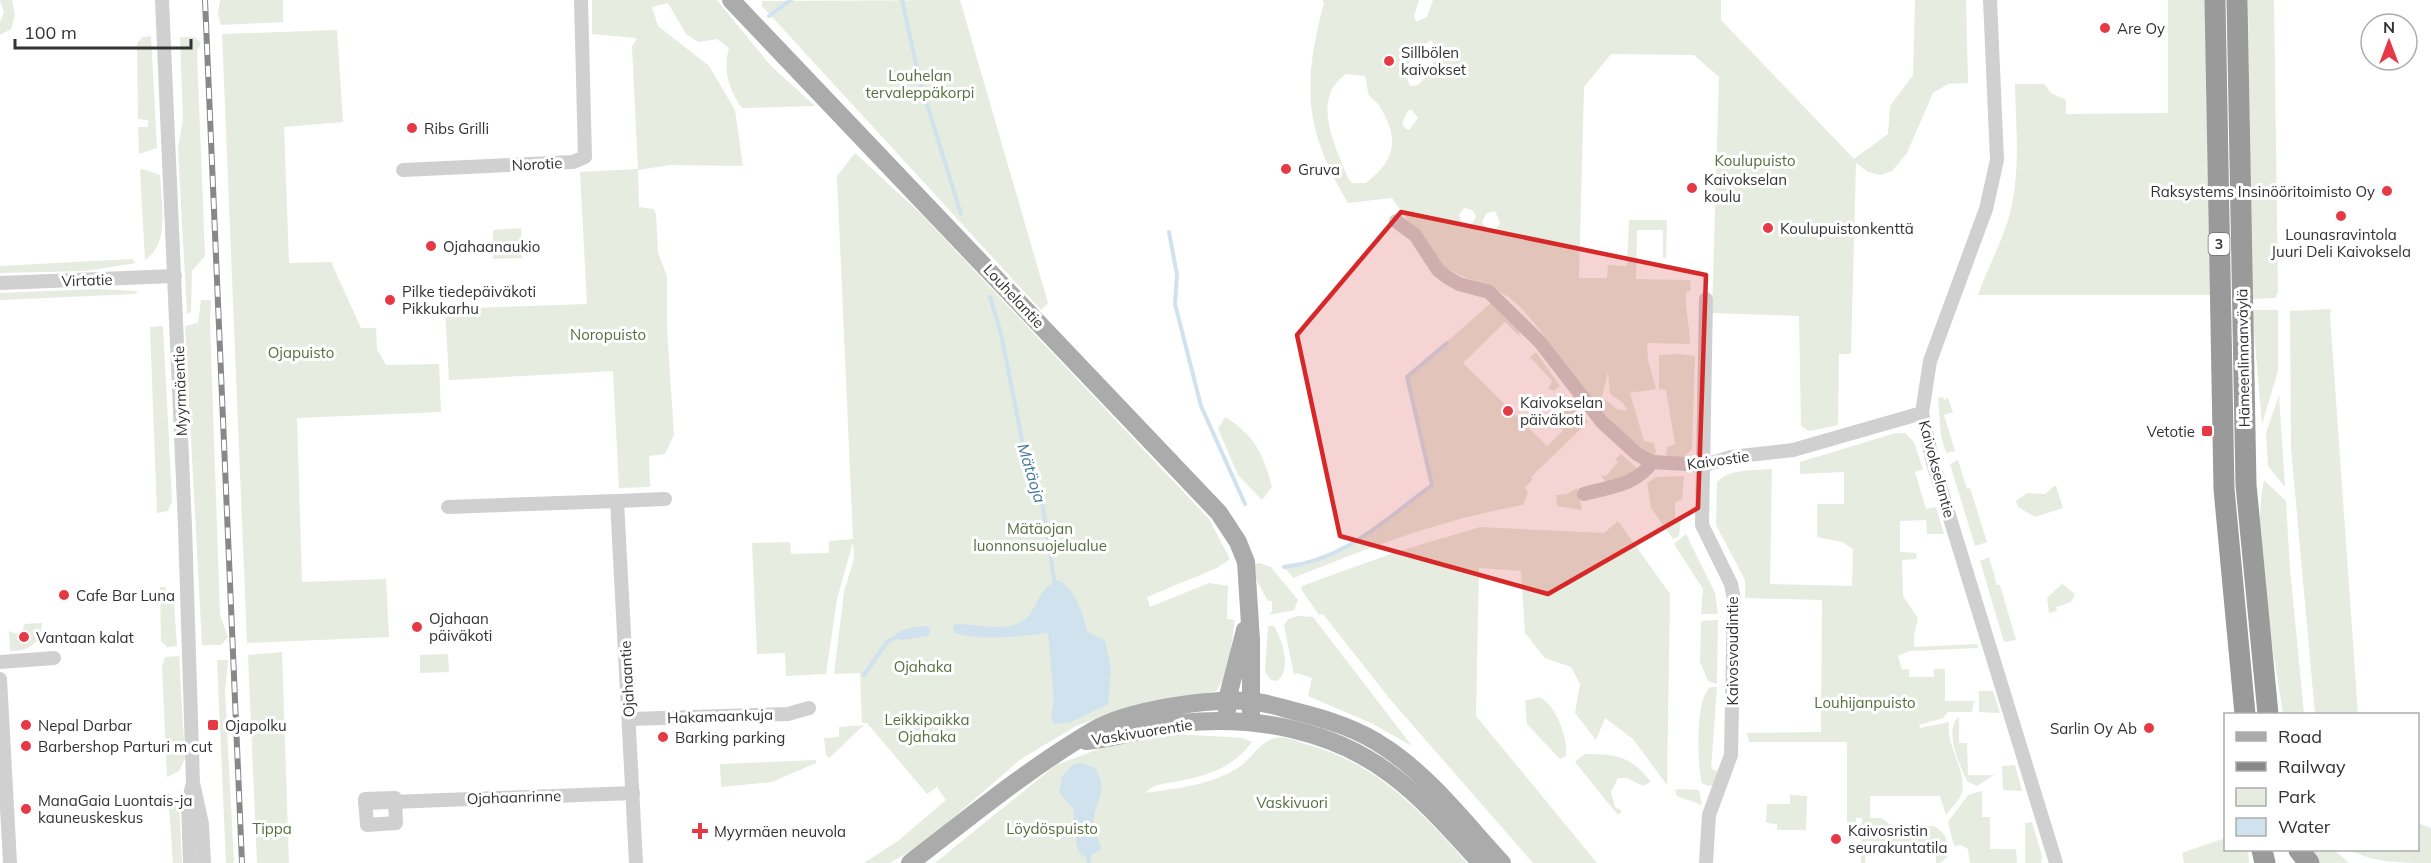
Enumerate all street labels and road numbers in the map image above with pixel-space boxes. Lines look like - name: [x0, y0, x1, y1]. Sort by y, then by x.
- street label: Norotie: [511, 153, 563, 175]
- road number: 3: [2208, 233, 2230, 255]
- street label: Louhelantie: [980, 260, 1048, 332]
- street label: Virtatie: [61, 270, 113, 290]
- street label: Hämeenlinnanväylä: [2232, 288, 2254, 428]
- street label: Myyrmäentie: [169, 345, 191, 437]
- street label: Kaivokselantie: [1915, 418, 1959, 520]
- street label: Kaivostie: [1686, 446, 1750, 474]
- street label: Kaivosvoudintie: [1723, 596, 1742, 706]
- street label: Ojahaantie: [616, 640, 638, 718]
- street label: Hakamaankuja: [667, 705, 773, 727]
- street label: Vaskivuorentie: [1090, 715, 1194, 749]
- street label: Ojahaanrinne: [466, 786, 562, 808]

